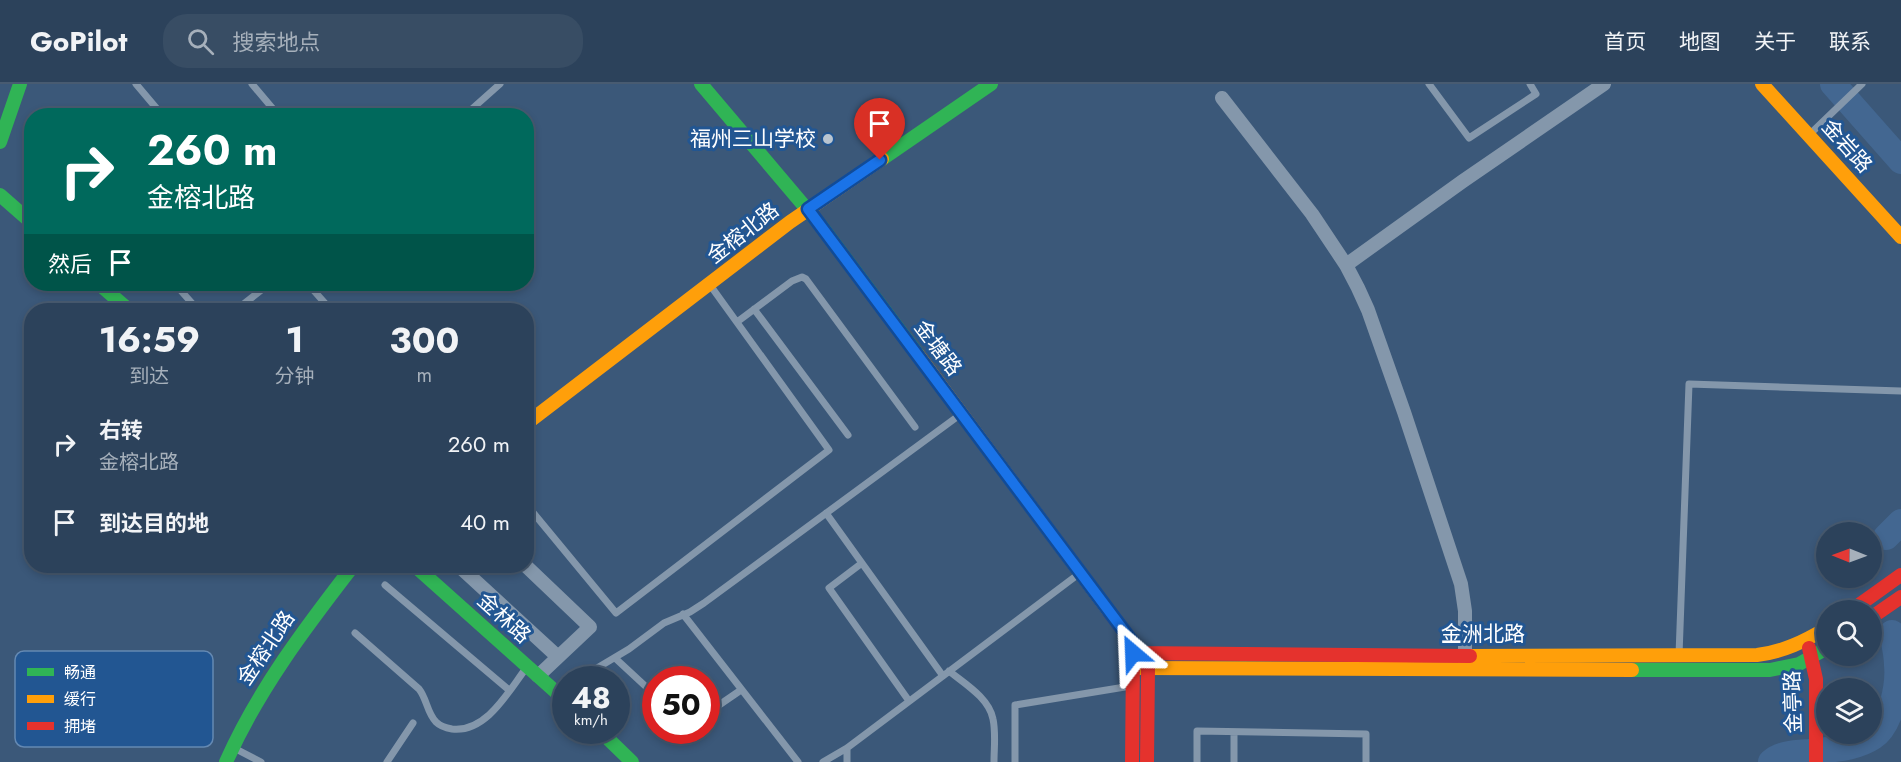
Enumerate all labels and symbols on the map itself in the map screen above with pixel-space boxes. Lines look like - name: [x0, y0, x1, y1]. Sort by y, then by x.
- pin: [854, 98, 905, 160]
- street label: 金岩路: [1815, 113, 1879, 179]
- place label: 福州三山学校: [690, 124, 816, 154]
- marker: 福州三山学校: [821, 132, 835, 146]
- street label: 金榕北路: [701, 195, 785, 271]
- street label: 金塘路: [907, 314, 969, 382]
- north arrow: [1816, 522, 1882, 588]
- street label: 金林路: [471, 586, 537, 650]
- street label: 金榕北路: [230, 605, 302, 691]
- street label: 金洲北路: [1441, 619, 1525, 649]
- position arrow: [1101, 621, 1165, 685]
- legend: [15, 651, 213, 747]
- text: 畅通: [64, 661, 96, 684]
- speed limit sign: 50: [642, 666, 720, 744]
- street label: 金亭路: [1777, 670, 1809, 734]
- text: 缓行: [64, 688, 96, 711]
- text: 拥堵: [64, 715, 96, 738]

